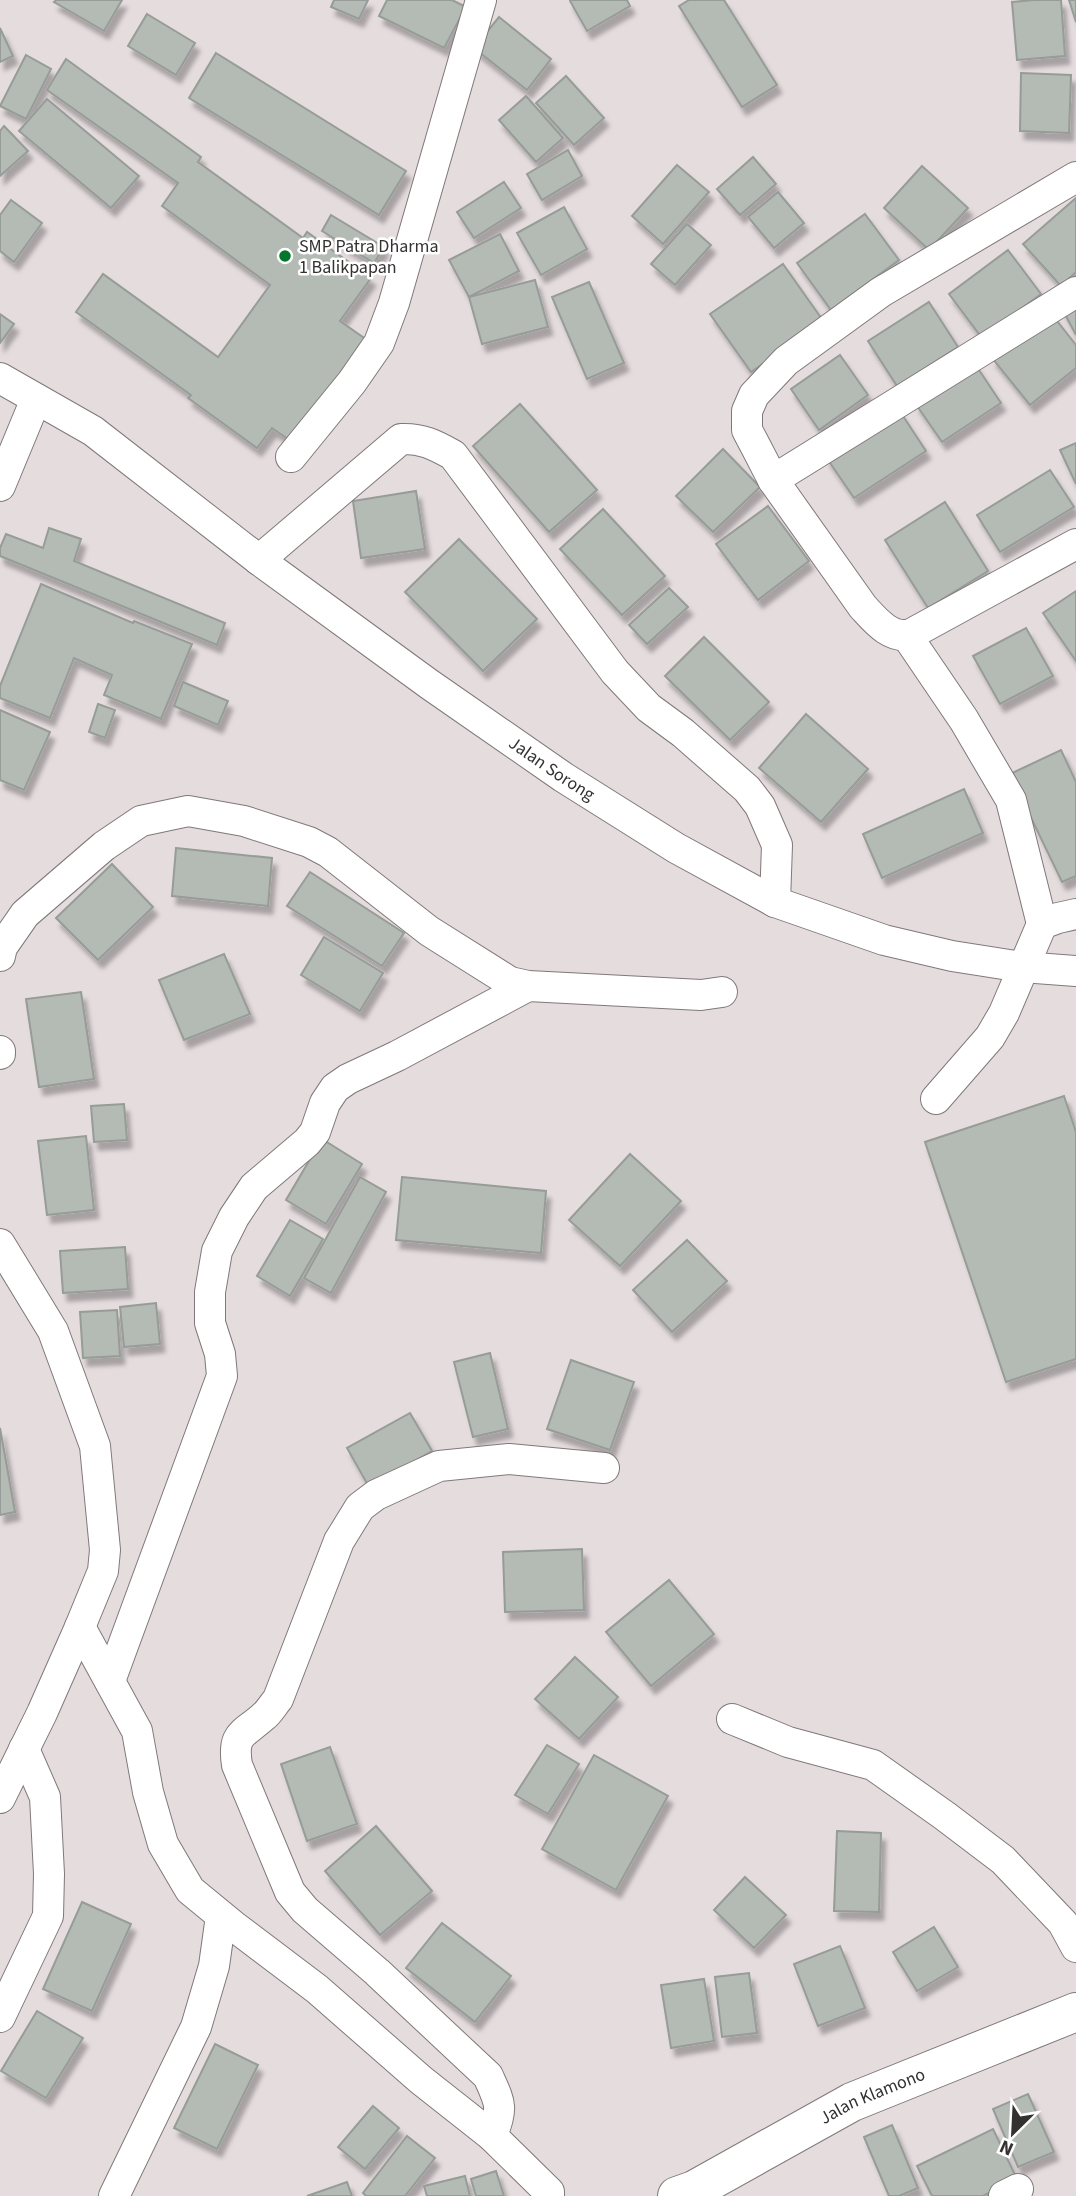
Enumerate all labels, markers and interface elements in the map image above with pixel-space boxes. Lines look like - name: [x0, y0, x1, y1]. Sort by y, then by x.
- place label: SMP Patra Dharma 1 Balikpapan: [299, 234, 438, 280]
- marker: SMP Patra Dharma 1 Balikpapan: [277, 248, 293, 264]
- street label: Jalan Sorong: [504, 731, 600, 807]
- street label: Jalan Klamono: [815, 2062, 929, 2131]
- north arrow: [978, 2098, 1048, 2168]
- text: N: [995, 2132, 1018, 2162]

